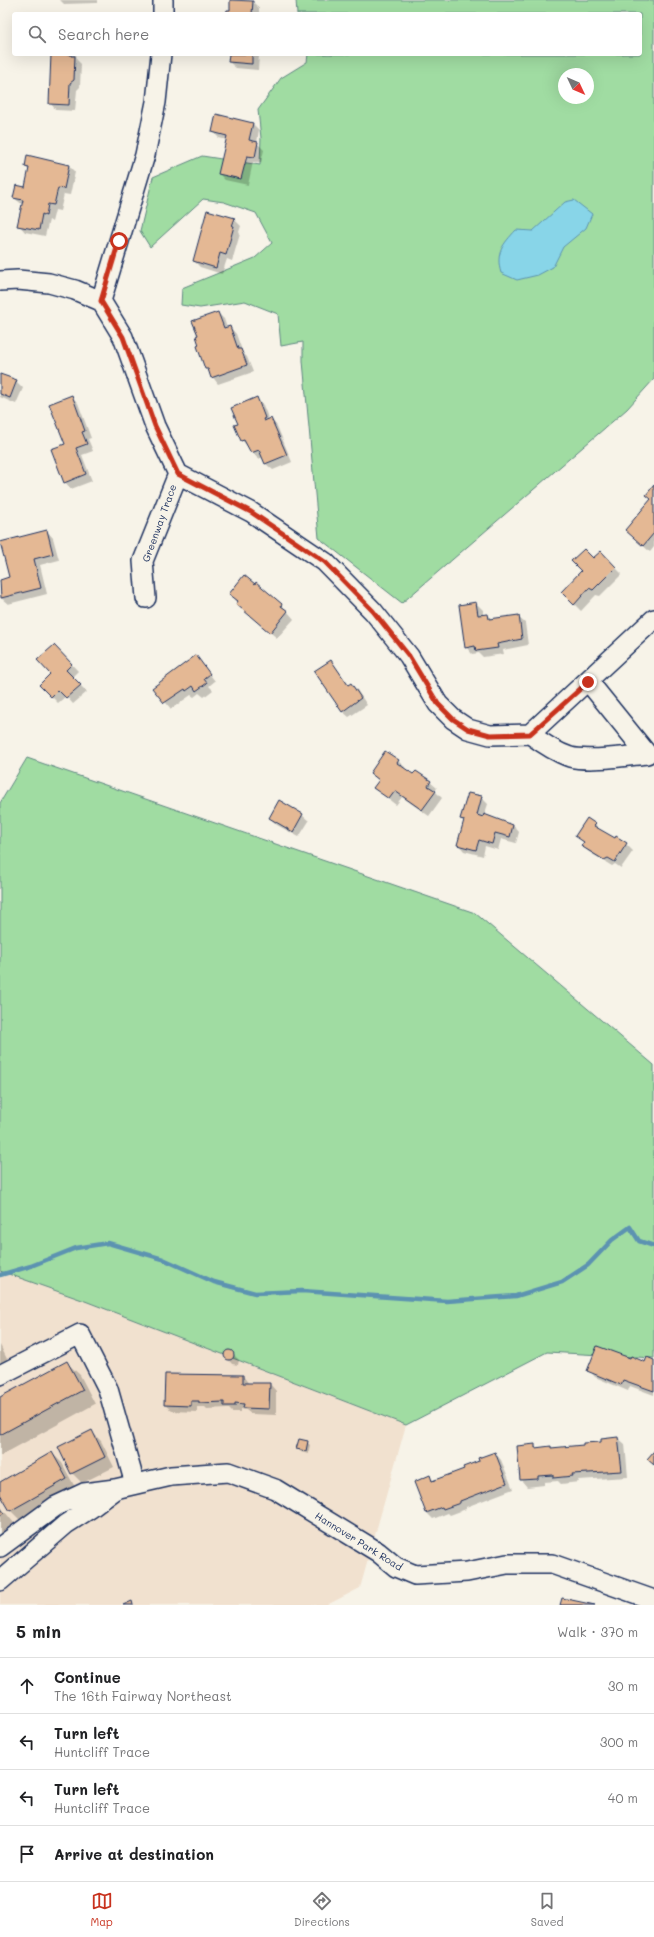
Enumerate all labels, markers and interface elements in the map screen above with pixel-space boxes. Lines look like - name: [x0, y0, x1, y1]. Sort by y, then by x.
- search box: [12, 12, 642, 56]
- icon: search: [26, 23, 48, 45]
- text: Search here: [58, 24, 149, 44]
- north arrow: [558, 68, 594, 104]
- route start: [110, 232, 128, 250]
- street label: Greenway Trace: [138, 482, 180, 564]
- route end: [579, 673, 597, 691]
- street label: Hannover Park Road: [313, 1508, 405, 1574]
- text: 5 min: [16, 1620, 61, 1642]
- text: Walk · 370 m: [557, 1623, 638, 1640]
- text: Continue: [54, 1667, 121, 1687]
- icon: ahead: [16, 1675, 38, 1697]
- text: 30 m: [608, 1677, 638, 1694]
- text: The 16th Fairway Northeast: [54, 1687, 232, 1704]
- text: Turn left: [54, 1723, 119, 1743]
- icon: left: [16, 1731, 38, 1753]
- text: 300 m: [600, 1733, 638, 1750]
- text: Huntcliff Trace: [54, 1743, 150, 1760]
- text: Turn left: [54, 1779, 119, 1799]
- icon: left: [16, 1787, 38, 1809]
- text: 40 m: [608, 1789, 638, 1806]
- text: Huntcliff Trace: [54, 1799, 150, 1816]
- icon: arrive: [16, 1843, 38, 1865]
- text: Arrive at destination: [54, 1844, 214, 1864]
- tab: Map: [91, 1890, 113, 1929]
- tab: Directions: [294, 1890, 350, 1929]
- tab: Saved: [531, 1890, 563, 1929]

